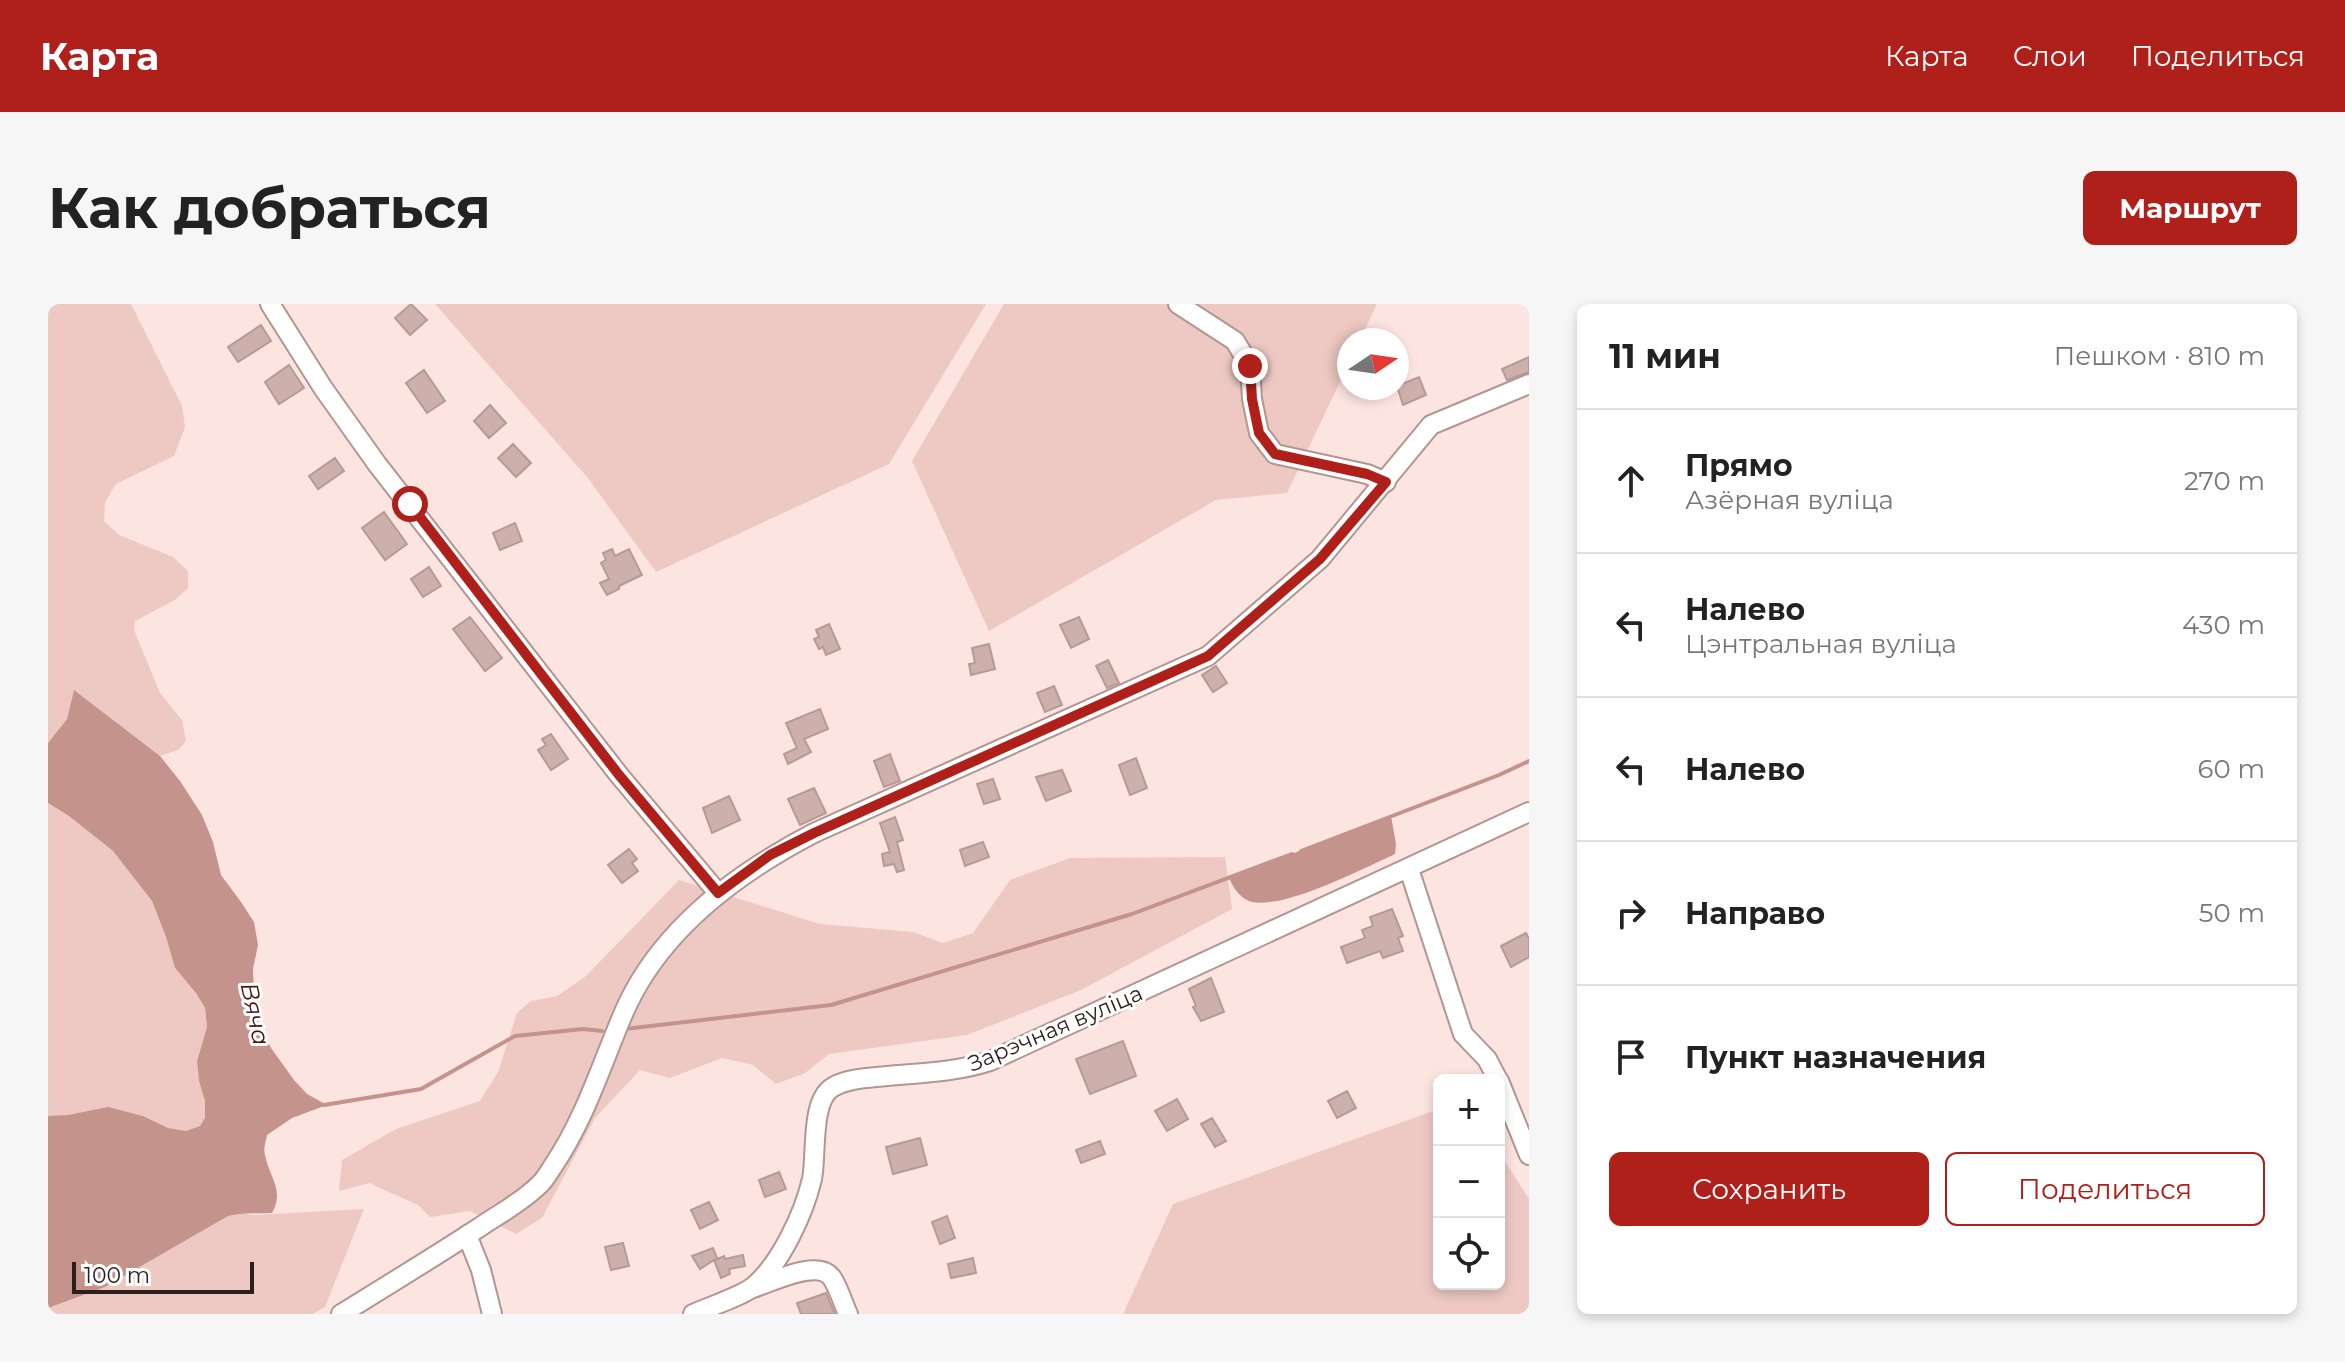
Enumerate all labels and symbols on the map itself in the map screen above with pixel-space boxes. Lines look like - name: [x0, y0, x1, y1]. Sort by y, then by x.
- north arrow: [1337, 328, 1409, 400]
- route end: [1232, 348, 1268, 384]
- route start: [392, 486, 428, 522]
- street label: Зарэчная вуліца: [964, 979, 1147, 1077]
- water label: Вяча: [235, 980, 276, 1048]
- scale bar: [72, 1258, 254, 1294]

